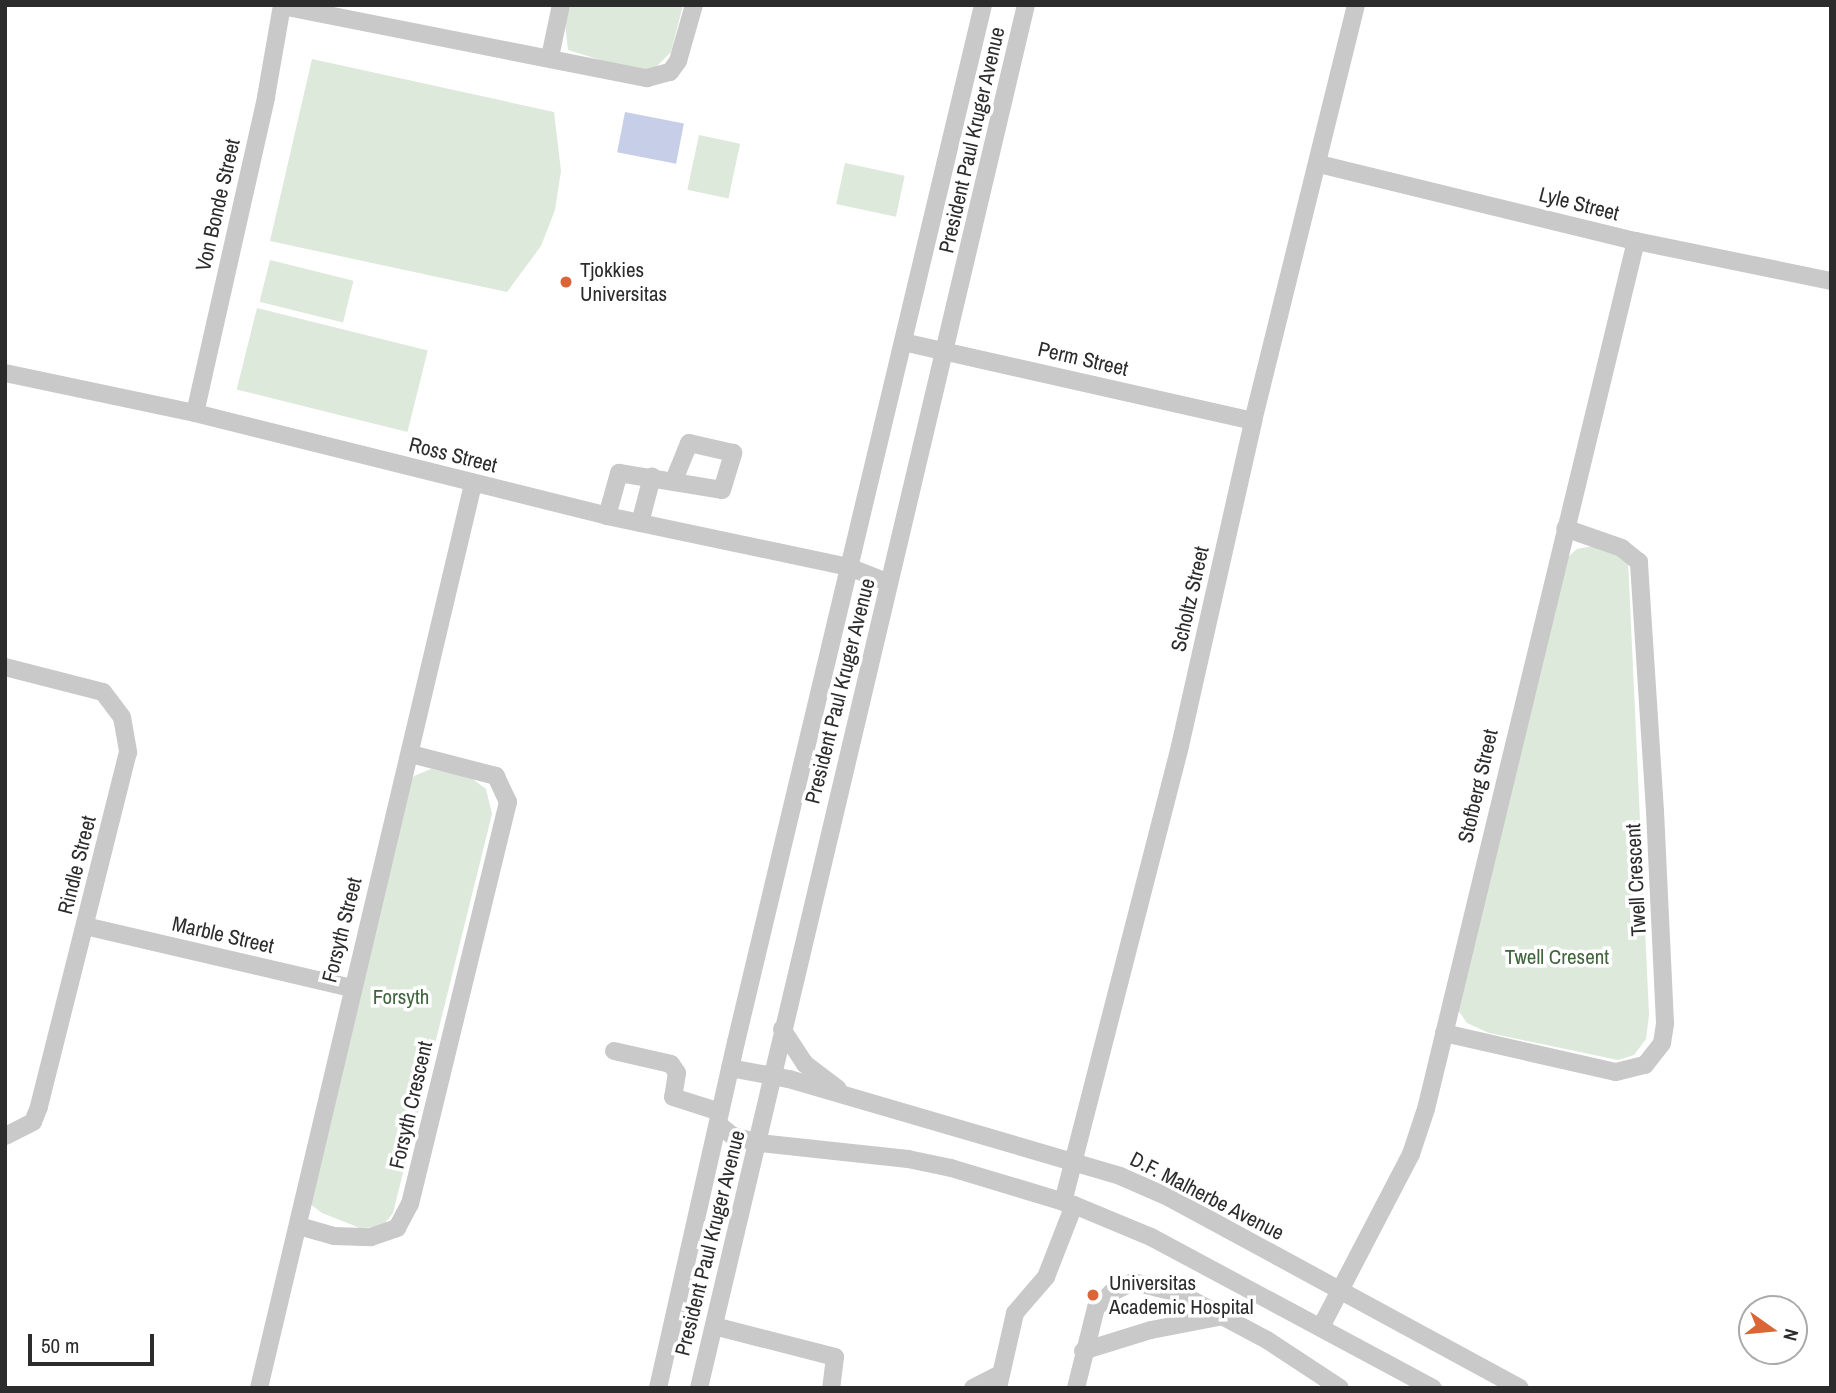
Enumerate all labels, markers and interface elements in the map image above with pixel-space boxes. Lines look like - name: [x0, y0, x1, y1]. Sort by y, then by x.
- street label: President Paul Kruger Avenue: [934, 24, 1010, 256]
- street label: Von Bonde Street: [191, 136, 245, 274]
- street label: Lyle Street: [1536, 182, 1622, 226]
- place label: Tjokkies Universitas: [580, 257, 667, 307]
- marker: Tjokkies Universitas: [558, 274, 574, 290]
- street label: Perm Street: [1035, 336, 1131, 382]
- street label: Ross Street: [406, 432, 500, 478]
- street label: Scholtz Street: [1166, 544, 1214, 654]
- street label: President Paul Kruger Avenue: [800, 575, 880, 807]
- street label: Stofberg Street: [1453, 727, 1503, 845]
- street label: Rindle Street: [53, 813, 101, 917]
- street label: Twell Crescent: [1620, 823, 1652, 937]
- street label: Forsyth Street: [317, 875, 367, 985]
- street label: Marble Street: [170, 911, 276, 959]
- park label: Twell Cresent: [1505, 944, 1609, 970]
- park label: Forsyth: [373, 984, 429, 1010]
- street label: Forsyth Crescent: [384, 1039, 438, 1171]
- street label: President Paul Kruger Avenue: [670, 1127, 750, 1359]
- street label: D.F. Malherbe Avenue: [1126, 1146, 1288, 1246]
- place label: Universitas Academic Hospital: [1109, 1270, 1254, 1320]
- marker: Universitas Academic Hospital: [1083, 1285, 1103, 1305]
- north arrow: [1738, 1295, 1808, 1365]
- scale bar: [32, 1320, 158, 1364]
- text: N: [1777, 1326, 1805, 1344]
- text: 50 m: [41, 1331, 79, 1360]

